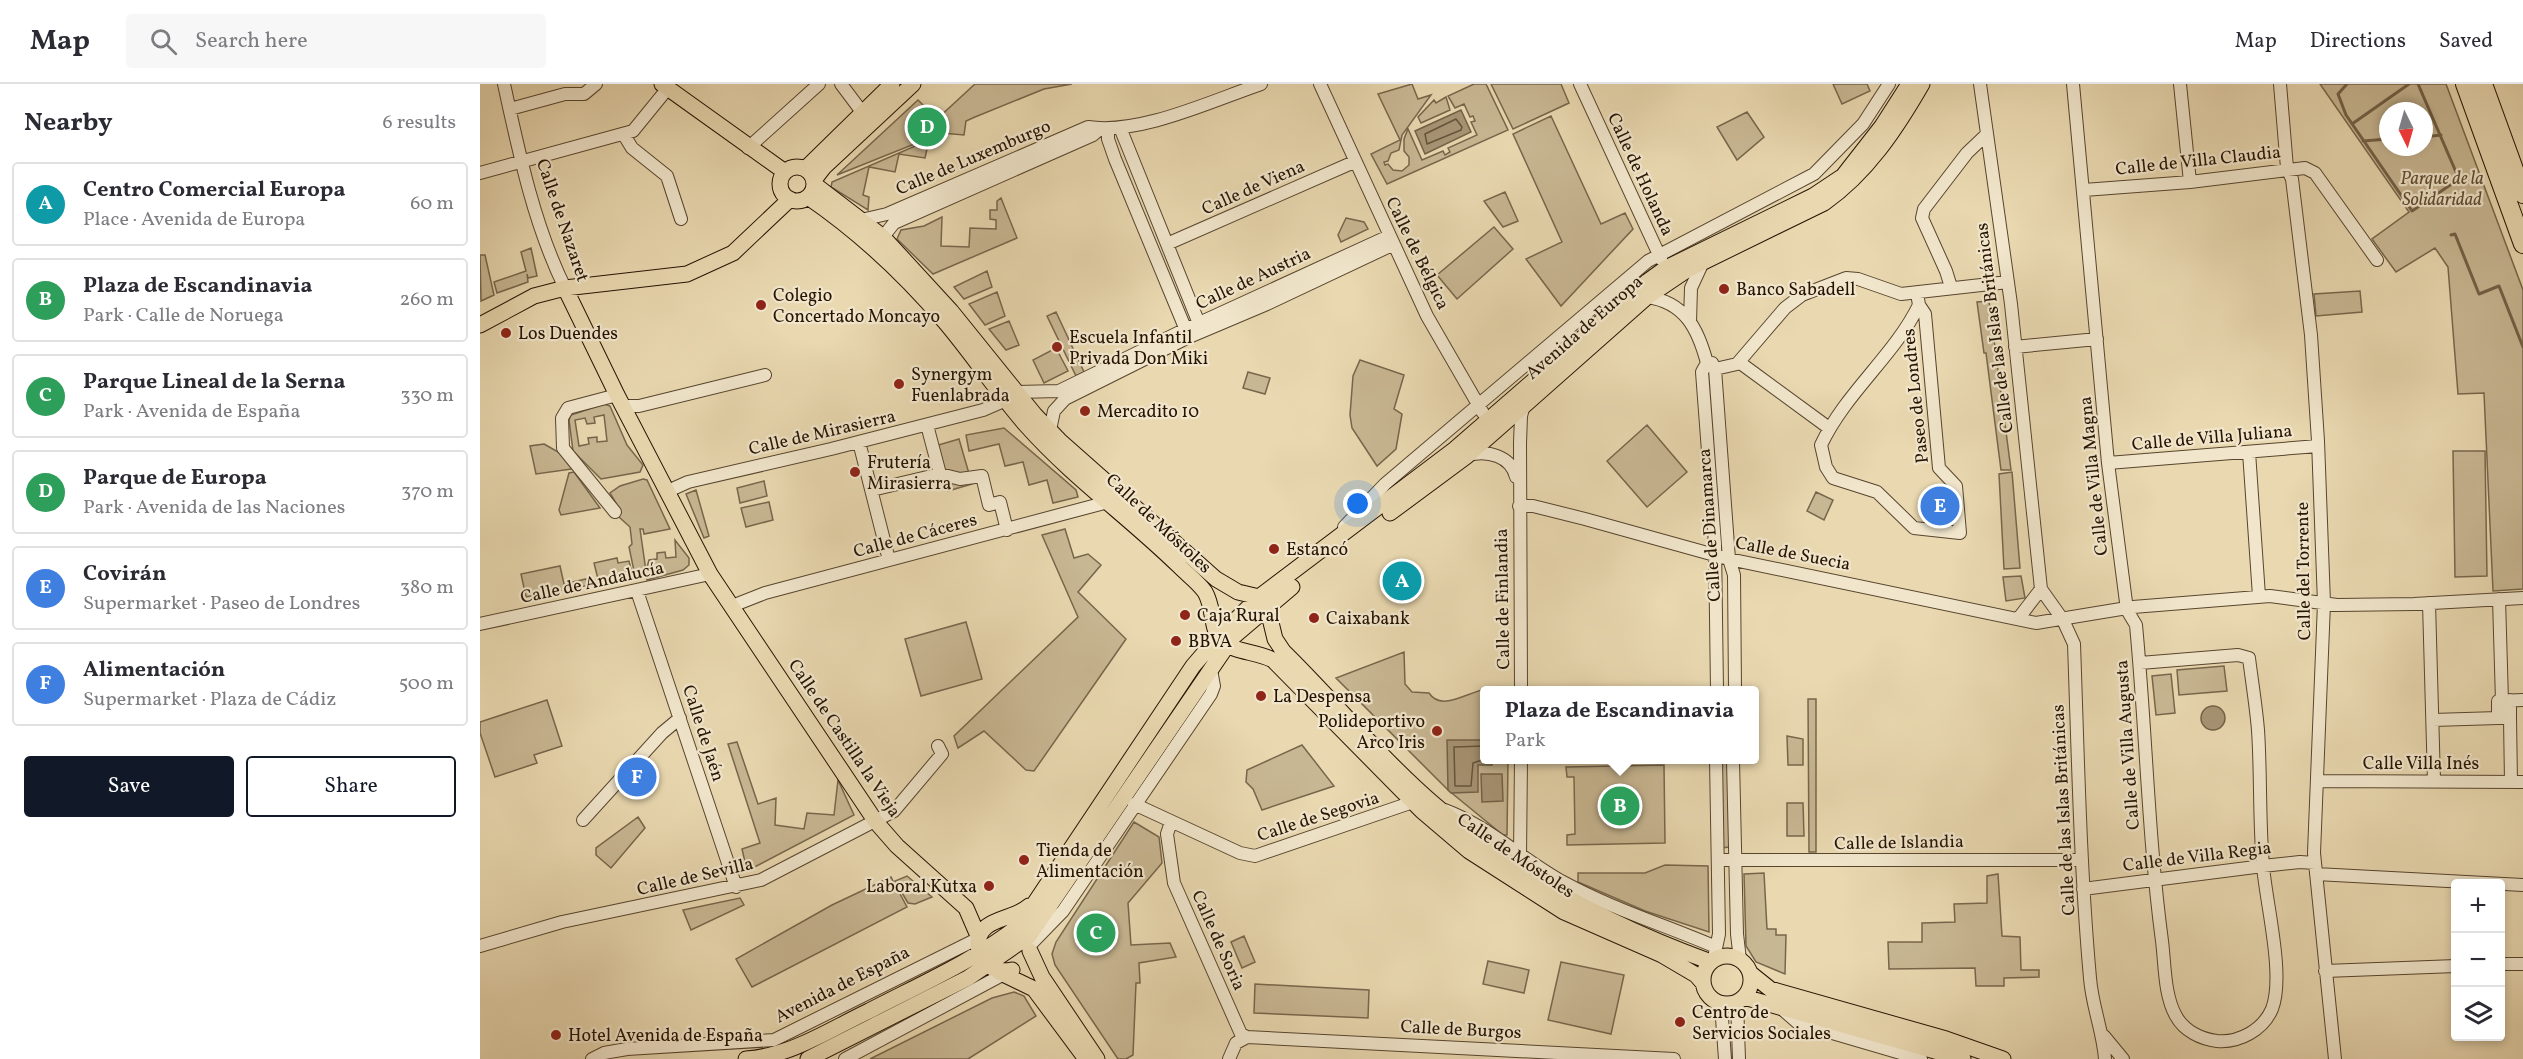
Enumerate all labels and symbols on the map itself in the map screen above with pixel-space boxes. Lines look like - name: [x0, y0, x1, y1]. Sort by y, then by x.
- north arrow: [2379, 102, 2433, 156]
- pin: D: [908, 104, 946, 150]
- street label: Calle de Holanda: [1600, 109, 1679, 240]
- street label: Calle de Luxemburgo: [892, 114, 1055, 202]
- street label: Calle de Villa Claudia: [2114, 140, 2282, 183]
- street label: Calle de Viena: [1198, 154, 1309, 222]
- street label: Calle de Nazaret: [529, 156, 594, 285]
- park label: Parque de la Solidaridad: [2400, 167, 2484, 213]
- street label: Calle de Bélgica: [1379, 193, 1455, 314]
- street label: Calle de las Islas Británicas: [1970, 221, 2021, 434]
- street label: Calle de Austria: [1192, 242, 1315, 317]
- street label: Avenida de Europa: [1521, 270, 1649, 386]
- place label: Banco Sabadell: [1736, 278, 1855, 303]
- marker: Banco Sabadell: [1717, 282, 1731, 296]
- place label: Colegio Concertado Moncayo: [773, 284, 940, 330]
- marker: Colegio Concertado Moncayo: [754, 298, 768, 312]
- place label: Los Duendes: [518, 322, 618, 347]
- marker: Los Duendes: [499, 326, 513, 340]
- place label: Escuela Infantil Privada Don Miki: [1069, 326, 1208, 372]
- street label: Paseo de Londres: [1897, 327, 1936, 465]
- marker: Escuela Infantil Privada Don Miki: [1050, 340, 1064, 354]
- place label: Synergym Fuenlabrada: [911, 363, 1010, 409]
- marker: Synergym Fuenlabrada: [892, 377, 906, 391]
- street label: Calle de Villa Magna: [2074, 395, 2115, 557]
- place label: Mercadito 10: [1097, 400, 1199, 425]
- street label: Calle de Mirasierra: [746, 404, 898, 463]
- marker: Mercadito 10: [1078, 404, 1092, 418]
- street label: Calle de Villa Juliana: [2131, 419, 2293, 458]
- street label: Calle de Dinamarca: [1693, 447, 1728, 602]
- place label: Frutería Mirasierra: [867, 451, 951, 497]
- marker: Frutería Mirasierra: [848, 465, 862, 479]
- street label: Calle de Móstoles: [1099, 468, 1217, 580]
- pin: E: [1920, 484, 1960, 528]
- your location: [1343, 489, 1372, 518]
- street label: Calle del Torrente: [2291, 501, 2318, 640]
- street label: Calle de Cáceres: [851, 508, 980, 565]
- street label: Calle de Finlandia: [1490, 528, 1517, 670]
- street label: Calle de Suecia: [1733, 531, 1853, 578]
- place label: Estancó: [1286, 538, 1348, 563]
- marker: Estancó: [1267, 542, 1281, 556]
- street label: Calle de Andalucía: [518, 556, 667, 611]
- pin: A: [1382, 558, 1422, 604]
- place label: Caja Rural: [1197, 604, 1280, 629]
- place label: Caixabank: [1326, 607, 1410, 632]
- marker: Caja Rural: [1178, 608, 1192, 622]
- marker: Caixabank: [1307, 611, 1321, 625]
- place label: BBVA: [1188, 630, 1233, 655]
- marker: BBVA: [1169, 634, 1183, 648]
- street label: Calle de Castilla la Vieja: [781, 655, 906, 823]
- street label: Calle de Villa Augusta: [2110, 659, 2147, 831]
- street label: Calle de Jaén: [675, 682, 730, 785]
- place label: La Despensa: [1273, 685, 1371, 710]
- marker: La Despensa: [1254, 689, 1268, 703]
- street label: Calle de las Islas Británicas: [2046, 704, 2083, 916]
- place label: Polideportivo Arco Iris: [1318, 710, 1425, 756]
- marker: Polideportivo Arco Iris: [1430, 724, 1444, 738]
- street label: Calle Villa Inés: [2363, 752, 2479, 777]
- pin: F: [618, 754, 656, 800]
- pin: B: [1600, 784, 1640, 828]
- street label: Calle de Segovia: [1254, 786, 1383, 849]
- street label: Calle de Móstoles: [1451, 808, 1579, 905]
- street label: Calle de Islandia: [1834, 830, 1964, 857]
- street label: Calle de Villa Regia: [2121, 836, 2273, 879]
- place label: Tienda de Alimentación: [1036, 839, 1144, 885]
- street label: Calle de Sevilla: [635, 852, 756, 903]
- marker: Tienda de Alimentación: [1017, 853, 1031, 867]
- place label: Laboral Kutxa: [866, 875, 977, 900]
- marker: Laboral Kutxa: [982, 879, 996, 893]
- street label: Calle de Soria: [1184, 886, 1251, 995]
- pin: C: [1076, 910, 1116, 956]
- street label: Avenida de España: [771, 941, 914, 1030]
- place label: Centro de Servicios Sociales: [1692, 1001, 1831, 1047]
- street label: Calle de Burgos: [1400, 1015, 1522, 1046]
- marker: Centro de Servicios Sociales: [1673, 1015, 1687, 1029]
- place label: Hotel Avenida de España: [568, 1024, 763, 1049]
- marker: Hotel Avenida de España: [549, 1028, 563, 1042]

